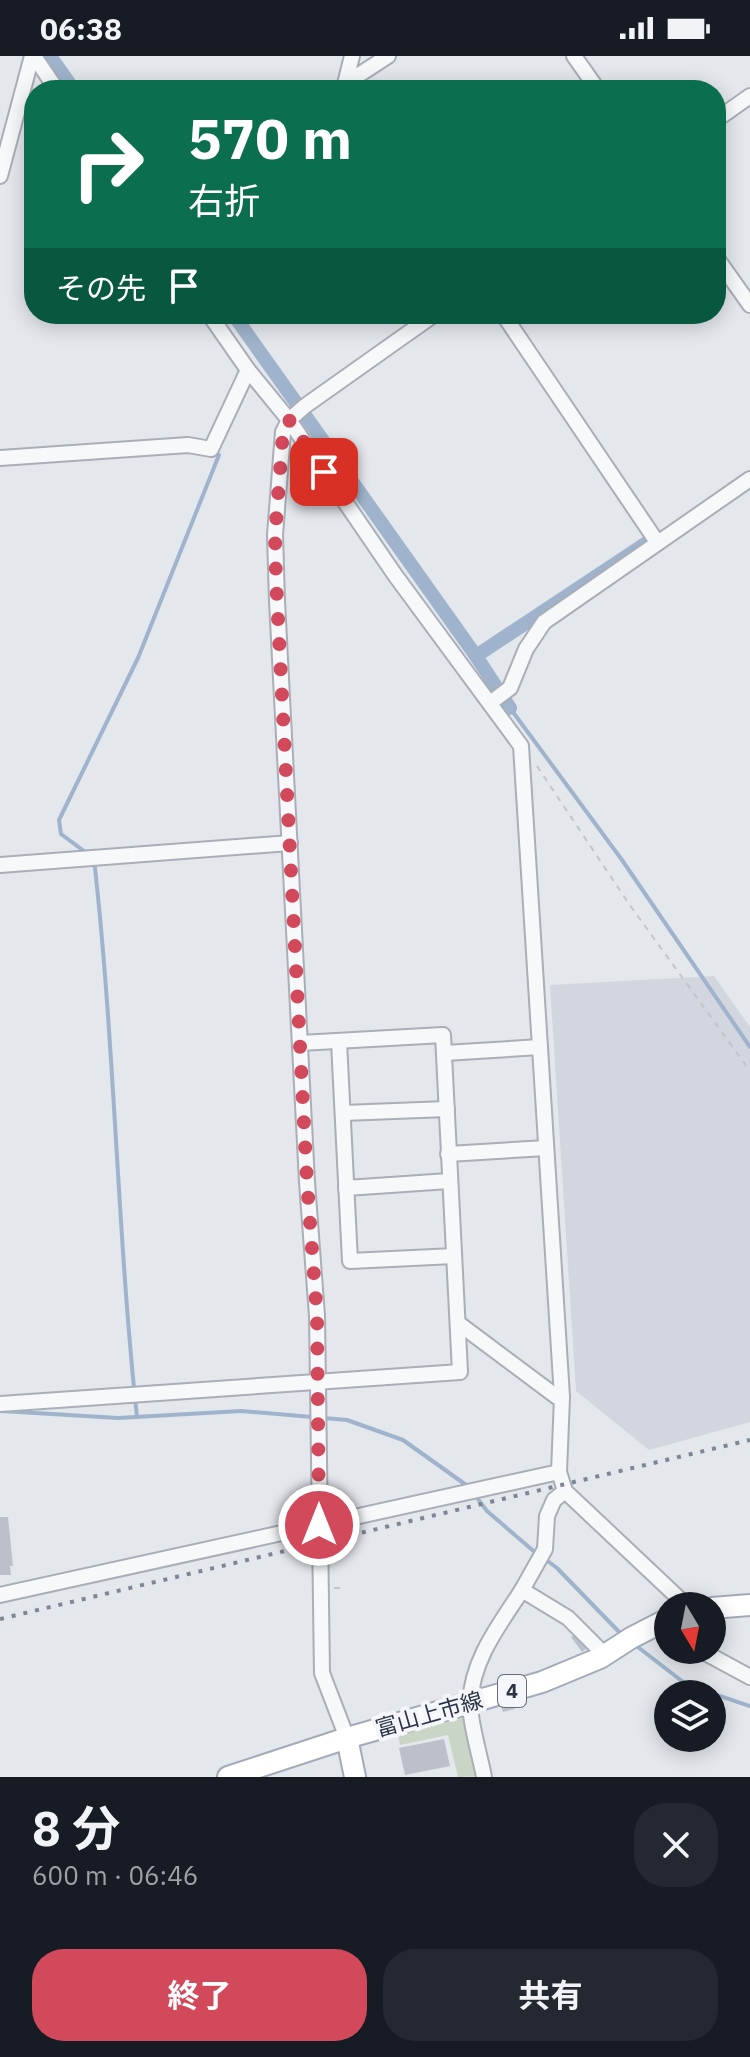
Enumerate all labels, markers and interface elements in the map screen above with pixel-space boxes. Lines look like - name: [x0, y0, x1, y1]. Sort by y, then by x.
- text: 06:38: [40, 9, 122, 48]
- text: 570 m: [188, 102, 352, 174]
- icon: right: [56, 112, 160, 216]
- text: 右折: [188, 177, 260, 224]
- icon: arrive: [162, 264, 206, 308]
- text: その先: [56, 268, 146, 307]
- pin: [290, 438, 358, 506]
- icon: arrive: [302, 450, 346, 494]
- position arrow: [277, 1483, 361, 1567]
- north arrow: [654, 1592, 726, 1664]
- map controls: [654, 1592, 726, 1752]
- road number: 4: [498, 1675, 526, 1707]
- button: layers: [654, 1680, 726, 1752]
- street label: 富山上市線: [372, 1684, 486, 1743]
- text: 8 分: [32, 1797, 120, 1859]
- button: close: [634, 1803, 718, 1887]
- text: 600 m · 06:46: [32, 1858, 198, 1892]
- button: 終了: [32, 1949, 367, 2041]
- button: 共有: [383, 1949, 718, 2041]

